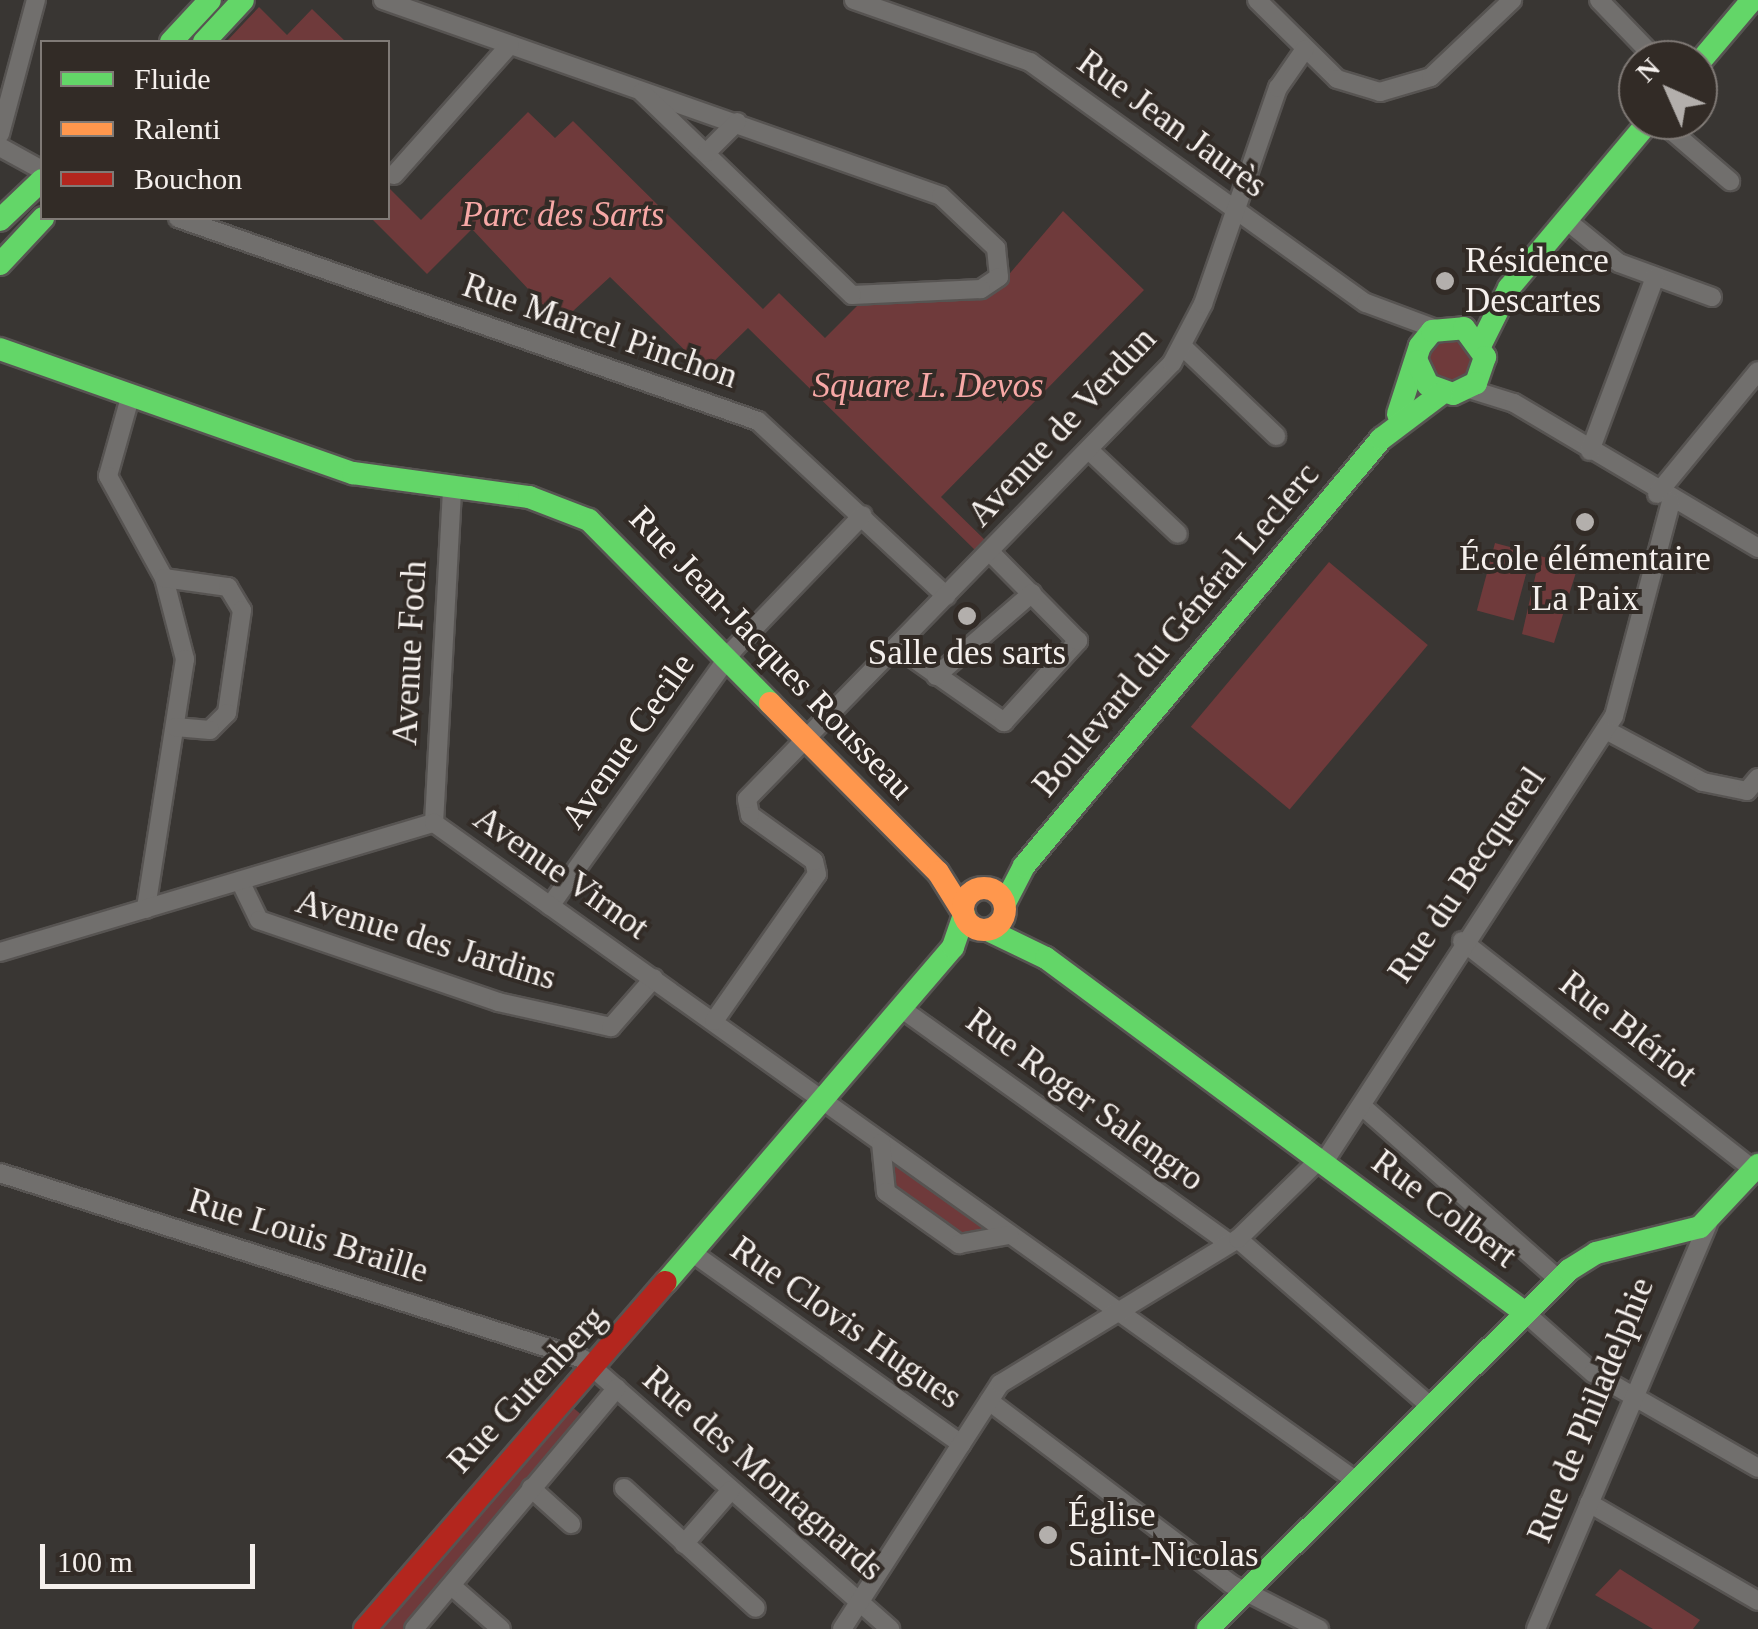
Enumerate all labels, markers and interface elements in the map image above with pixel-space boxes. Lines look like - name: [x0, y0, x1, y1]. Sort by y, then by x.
- legend: [40, 40, 390, 220]
- north arrow: [1618, 40, 1718, 140]
- street label: Rue Jean Jaurès: [1069, 41, 1275, 207]
- text: N: [1630, 52, 1666, 88]
- text: Fluide: [134, 62, 211, 95]
- text: Ralenti: [134, 112, 221, 145]
- text: Bouchon: [134, 162, 242, 195]
- park label: Parc des Sarts: [462, 194, 664, 236]
- place label: Résidence Descartes: [1465, 240, 1609, 322]
- street label: Rue Marcel Pinchon: [457, 264, 743, 398]
- marker: Résidence Descartes: [1434, 270, 1456, 292]
- street label: Avenue de Verdun: [959, 318, 1165, 536]
- park label: Square L. Devos: [812, 365, 1044, 407]
- street label: Boulevard du Général Leclerc: [1024, 455, 1328, 805]
- street label: Rue Jean-Jacques Rousseau: [620, 498, 922, 808]
- marker: École élémentaire La Paix: [1574, 511, 1596, 533]
- place label: École élémentaire La Paix: [1459, 538, 1711, 620]
- street label: Avenue Foch: [384, 560, 436, 746]
- marker: Salle des sarts: [956, 605, 978, 627]
- place label: Salle des sarts: [868, 632, 1066, 674]
- street label: Avenue Cecile: [552, 645, 704, 837]
- street label: Rue du Becquerel: [1379, 759, 1555, 991]
- street label: Avenue Virnot: [465, 797, 657, 949]
- street label: Avenue des Jardins: [291, 881, 561, 999]
- street label: Rue Blériot: [1551, 962, 1705, 1096]
- street label: Rue Roger Salengro: [958, 1000, 1212, 1200]
- street label: Rue Colbert: [1363, 1141, 1525, 1277]
- street label: Rue Louis Braille: [183, 1180, 433, 1292]
- street label: Rue Clovis Hugues: [722, 1228, 970, 1418]
- street label: Rue de Philadelphie: [1519, 1271, 1663, 1549]
- street label: Rue Gutenberg: [439, 1298, 615, 1482]
- street label: Rue des Montagnards: [634, 1358, 892, 1590]
- place label: Église Saint-Nicolas: [1068, 1494, 1259, 1576]
- scale bar: [45, 1524, 260, 1586]
- marker: Église Saint-Nicolas: [1037, 1524, 1059, 1546]
- text: 100 m: [57, 1545, 133, 1578]

